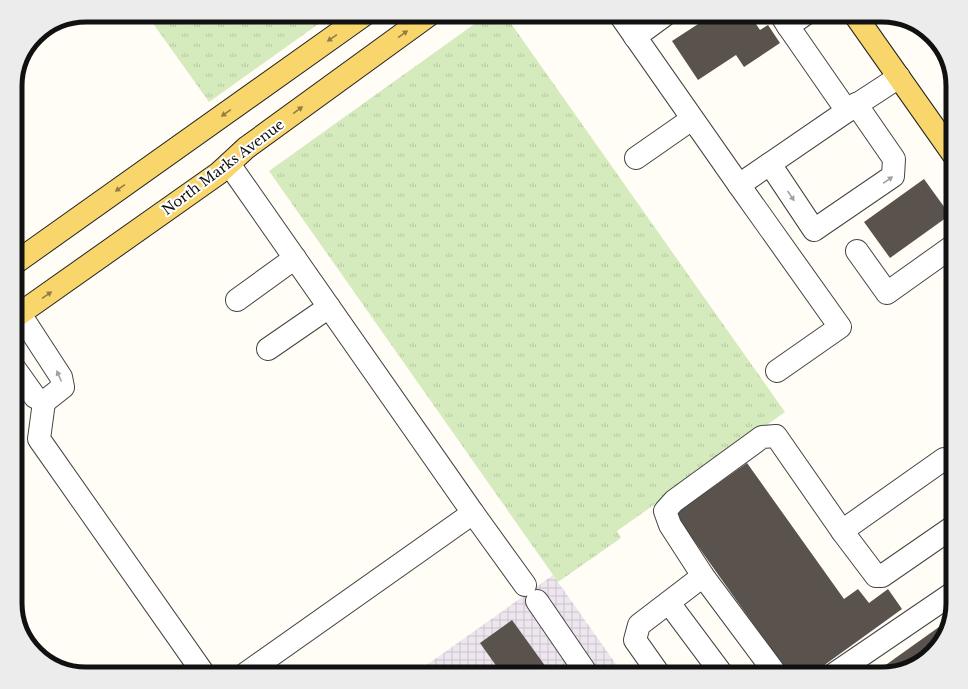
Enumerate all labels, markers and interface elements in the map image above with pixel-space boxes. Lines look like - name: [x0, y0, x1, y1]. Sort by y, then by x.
- one-way arrow: [398, 30, 409, 38]
- one-way arrow: [327, 34, 338, 42]
- one-way arrow: [293, 106, 304, 114]
- one-way arrow: [221, 109, 232, 117]
- street label: North Marks Avenue: [158, 115, 288, 219]
- one-way arrow: [882, 176, 893, 184]
- one-way arrow: [115, 184, 126, 192]
- one-way arrow: [788, 191, 795, 202]
- one-way arrow: [42, 291, 52, 299]
- one-way arrow: [56, 369, 62, 381]

